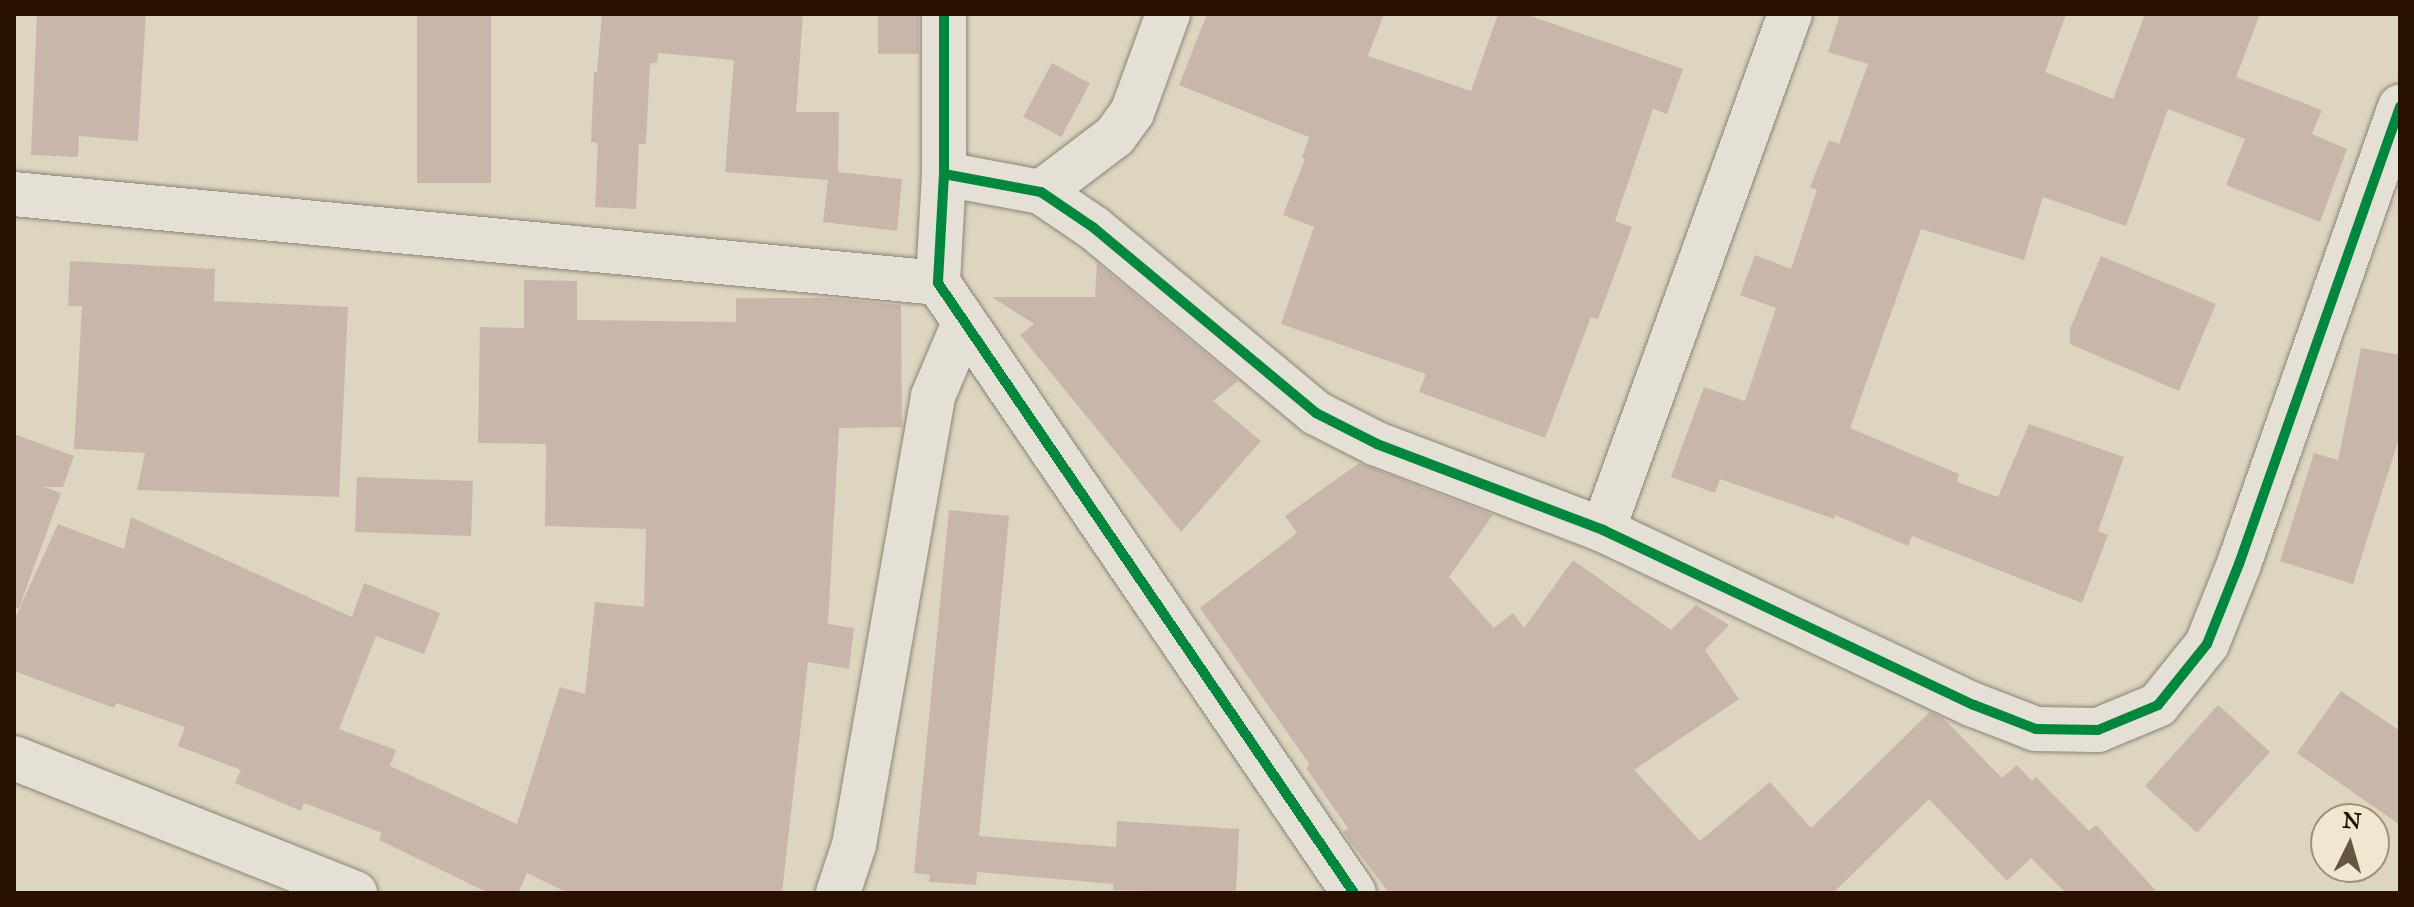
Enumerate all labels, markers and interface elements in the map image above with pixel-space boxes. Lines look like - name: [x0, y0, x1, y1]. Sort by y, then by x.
- north arrow: [2310, 803, 2390, 883]
- text: N: [2341, 806, 2362, 835]

